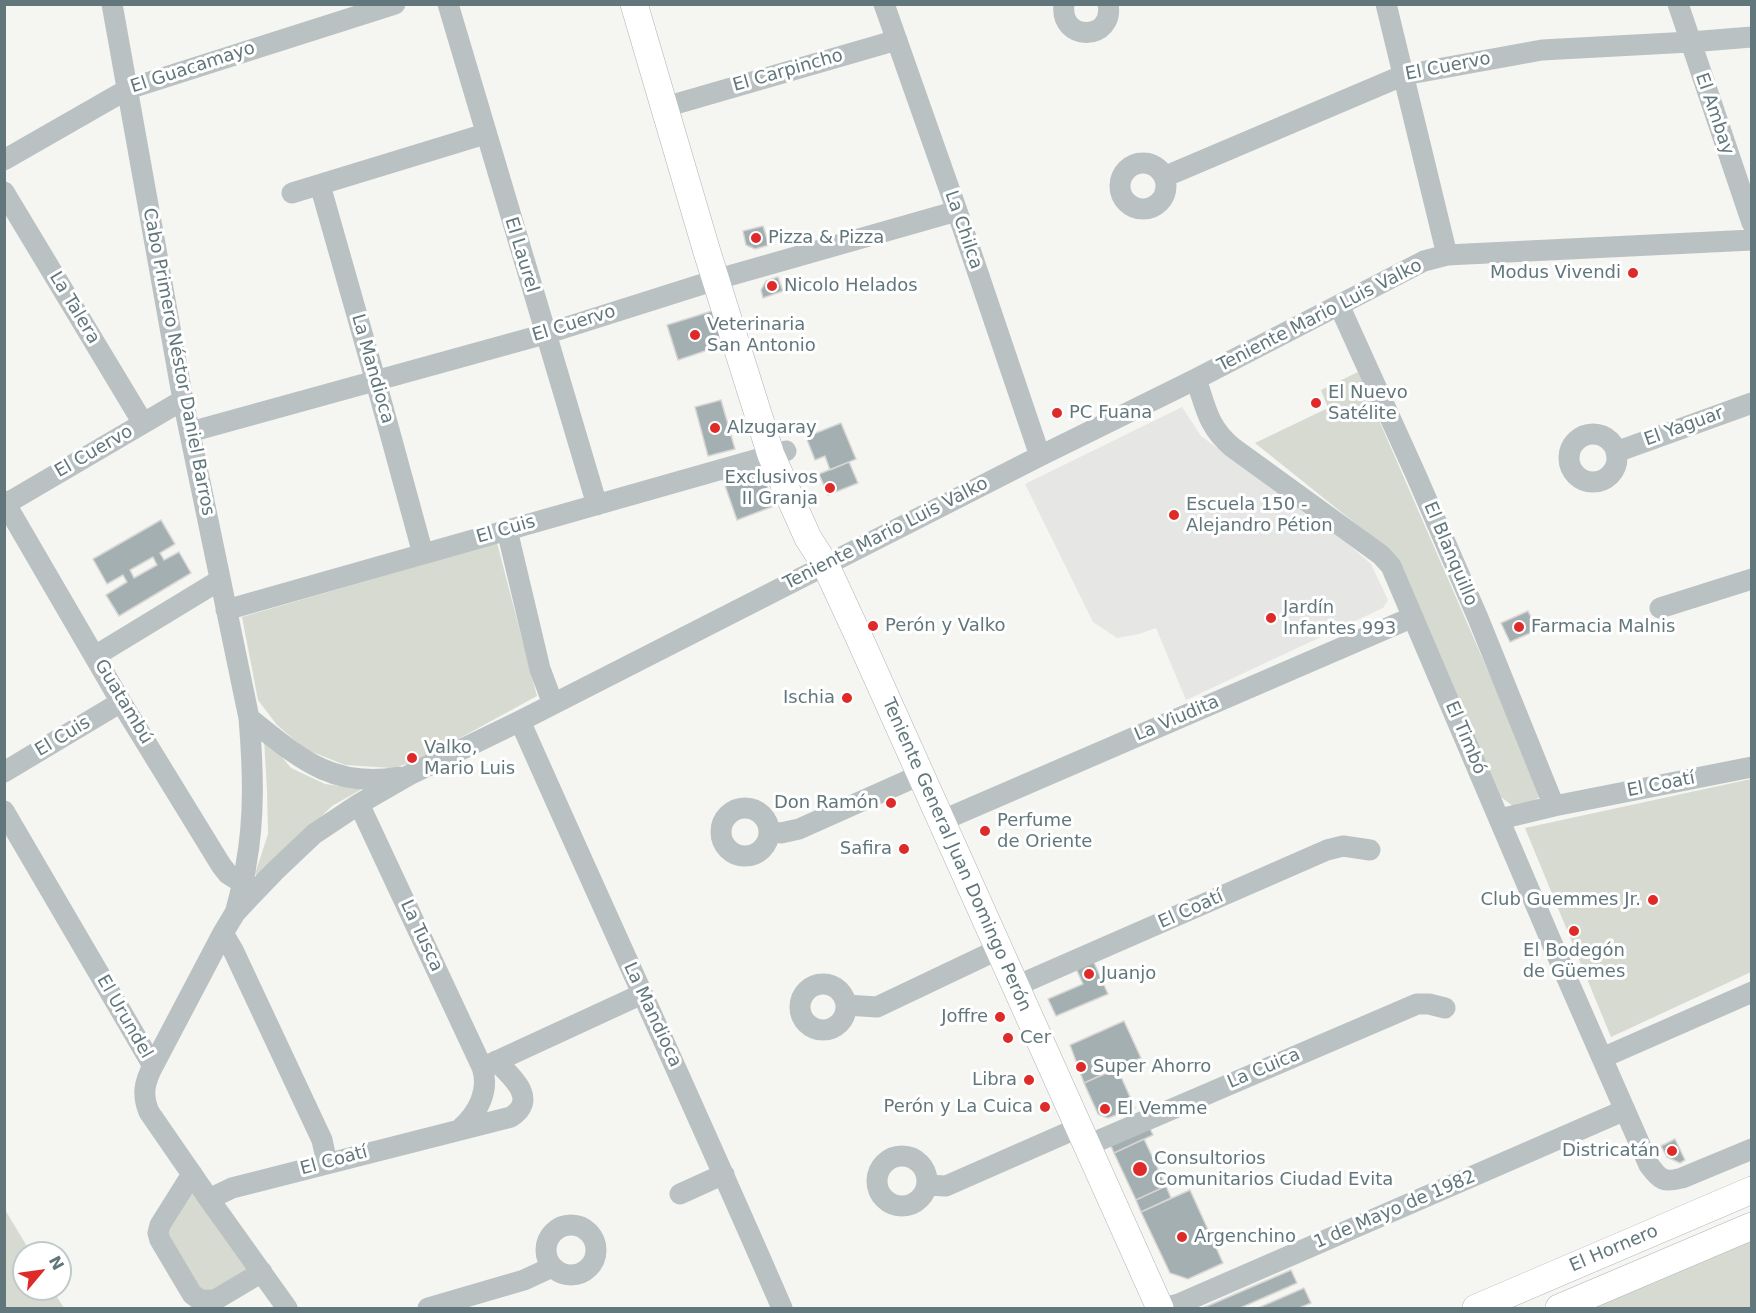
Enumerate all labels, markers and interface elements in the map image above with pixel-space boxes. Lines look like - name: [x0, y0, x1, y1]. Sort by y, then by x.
- street label: El Guacamayo: [128, 38, 258, 98]
- street label: El Carpincho: [731, 45, 845, 97]
- street label: El Cuervo: [1404, 48, 1492, 86]
- street label: El Ambay: [1690, 70, 1738, 158]
- street label: La Chilca: [939, 188, 987, 272]
- street label: Cabo Primero Néstor Daniel Barros: [138, 206, 218, 518]
- street label: El Laurel: [499, 215, 543, 295]
- place label: Pizza & Pizza: [768, 227, 884, 249]
- marker: Pizza & Pizza: [749, 231, 763, 245]
- street label: Teniente Mario Luis Valko: [1214, 255, 1426, 377]
- place label: Modus Vivendi: [1490, 262, 1621, 284]
- marker: Modus Vivendi: [1626, 266, 1640, 280]
- street label: La Talera: [44, 268, 104, 348]
- place label: Nicolo Helados: [784, 275, 918, 297]
- marker: Nicolo Helados: [765, 279, 779, 293]
- street label: El Cuervo: [530, 301, 618, 347]
- street label: La Mandioca: [346, 312, 398, 426]
- place label: Veterinaria San Antonio: [707, 314, 816, 356]
- marker: Veterinaria San Antonio: [688, 328, 702, 342]
- place label: El Nuevo Satélite: [1328, 382, 1408, 424]
- marker: El Nuevo Satélite: [1309, 396, 1323, 410]
- place label: PC Fuana: [1069, 402, 1152, 424]
- street label: El Yaguar: [1641, 403, 1727, 451]
- marker: PC Fuana: [1050, 406, 1064, 420]
- place label: Alzugaray: [727, 417, 817, 439]
- street label: El Cuervo: [51, 421, 137, 483]
- marker: Alzugaray: [708, 421, 722, 435]
- place label: Exclusivos II Granja: [725, 467, 818, 510]
- street label: Teniente Mario Luis Valko: [780, 473, 992, 595]
- marker: Exclusivos II Granja: [823, 481, 837, 495]
- place label: Escuela 150 - Alejandro Pétion: [1186, 494, 1333, 536]
- street label: El Blanquillo: [1418, 499, 1482, 609]
- marker: Escuela 150 - Alejandro Pétion: [1167, 508, 1181, 522]
- street label: El Cuis: [474, 511, 538, 549]
- place label: Jardín Infantes 993: [1283, 597, 1396, 640]
- marker: Jardín Infantes 993: [1264, 611, 1278, 625]
- place label: Perón y Valko: [885, 615, 1006, 637]
- place label: Farmacia Malnis: [1531, 616, 1675, 638]
- marker: Perón y Valko: [866, 619, 880, 633]
- marker: Farmacia Malnis: [1512, 620, 1526, 634]
- street label: Guatambú: [89, 656, 157, 748]
- place label: Ischia: [783, 687, 835, 709]
- marker: Ischia: [840, 691, 854, 705]
- street label: La Viudita: [1132, 692, 1222, 746]
- street label: Teniente General Juan Domingo Perón: [877, 695, 1035, 1015]
- street label: El Timbó: [1440, 698, 1490, 778]
- street label: El Cuis: [32, 712, 94, 762]
- place label: Valko, Mario Luis: [424, 737, 515, 780]
- marker: Valko, Mario Luis: [405, 751, 419, 765]
- street label: El Coatí: [1625, 768, 1697, 802]
- place label: Don Ramón: [774, 792, 879, 814]
- marker: Don Ramón: [884, 796, 898, 810]
- place label: Perfume de Oriente: [997, 810, 1092, 852]
- marker: Perfume de Oriente: [978, 824, 992, 838]
- place label: Safira: [840, 838, 892, 860]
- marker: Safira: [897, 842, 911, 856]
- street label: El Coatí: [1155, 886, 1227, 934]
- place label: Club Guemmes Jr.: [1480, 889, 1641, 911]
- marker: Club Guemmes Jr.: [1646, 893, 1660, 907]
- street label: La Tusca: [395, 897, 447, 975]
- marker: El Bodegón de Güemes: [1567, 924, 1581, 938]
- place label: El Bodegón de Güemes: [1523, 940, 1625, 982]
- street label: La Mandioca: [618, 959, 686, 1071]
- place label: Juanjo: [1101, 963, 1156, 985]
- marker: Juanjo: [1082, 967, 1096, 981]
- street label: El Urundel: [91, 971, 157, 1063]
- place label: Joffre: [941, 1006, 988, 1028]
- marker: Joffre: [993, 1010, 1007, 1024]
- place label: Cer: [1020, 1027, 1051, 1049]
- marker: Cer: [1001, 1031, 1015, 1045]
- street label: La Cuica: [1224, 1044, 1304, 1094]
- place label: Super Ahorro: [1093, 1056, 1211, 1078]
- marker: Super Ahorro: [1074, 1060, 1088, 1074]
- place label: Libra: [972, 1069, 1017, 1091]
- marker: Libra: [1022, 1073, 1036, 1087]
- place label: Perón y La Cuica: [884, 1096, 1033, 1118]
- place label: El Vemme: [1117, 1098, 1207, 1120]
- marker: Perón y La Cuica: [1038, 1100, 1052, 1114]
- marker: El Vemme: [1098, 1102, 1112, 1116]
- place label: Districatán: [1562, 1140, 1660, 1162]
- street label: El Coatí: [298, 1142, 370, 1180]
- marker: Districatán: [1665, 1144, 1679, 1158]
- place label: Consultorios Comunitarios Ciudad Evita: [1154, 1148, 1393, 1190]
- marker: Consultorios Comunitarios Ciudad Evita: [1131, 1160, 1149, 1178]
- street label: 1 de Mayo de 1982: [1311, 1166, 1479, 1254]
- street label: El Hornero: [1566, 1221, 1662, 1277]
- place label: Argenchino: [1194, 1226, 1296, 1248]
- marker: Argenchino: [1175, 1230, 1189, 1244]
- north arrow: [12, 1241, 72, 1301]
- text: N: [45, 1253, 68, 1273]

